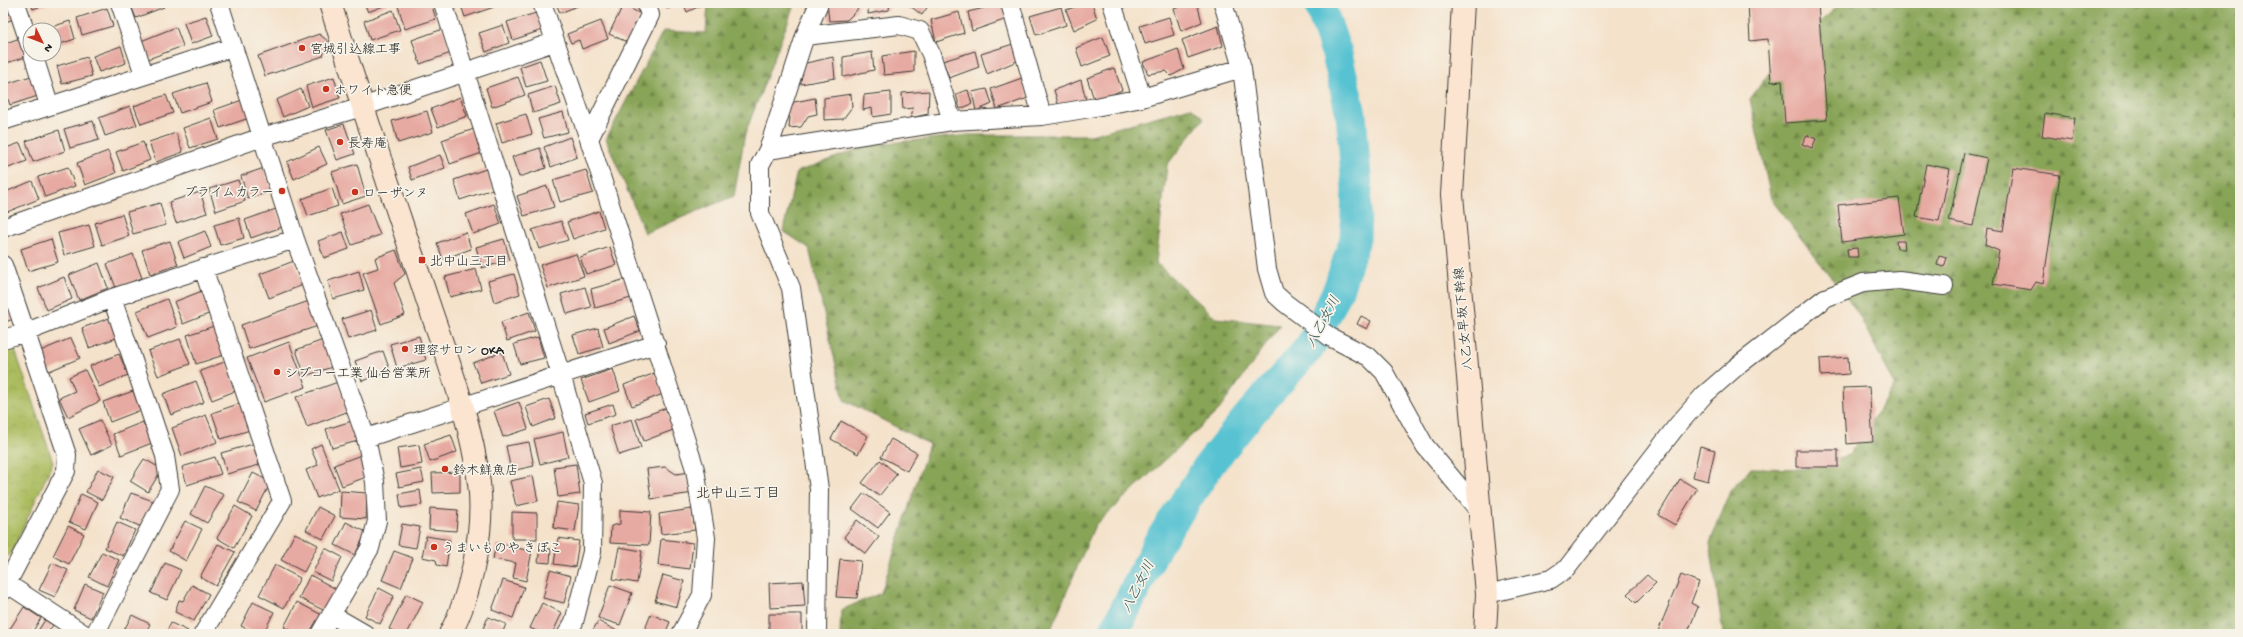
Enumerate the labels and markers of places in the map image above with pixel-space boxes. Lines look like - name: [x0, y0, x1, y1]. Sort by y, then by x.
- place label: 宮城引込線工事: [310, 42, 401, 58]
- marker: 宮城引込線工事: [297, 43, 307, 53]
- marker: ホワイト急便: [321, 84, 331, 94]
- place label: ホワイト急便: [334, 84, 412, 99]
- place label: 長寿庵: [348, 136, 387, 152]
- marker: 長寿庵: [335, 137, 345, 147]
- place label: プライムカラー: [184, 186, 274, 201]
- marker: プライムカラー: [277, 186, 287, 196]
- marker: ローザンヌ: [350, 187, 360, 197]
- place label: ローザンヌ: [363, 187, 428, 202]
- marker: 北中山三丁目: [417, 255, 427, 265]
- place label: 北中山三丁目: [430, 255, 508, 270]
- marker: 理容サロン OKA: [400, 344, 410, 354]
- place label: 理容サロン OKA: [413, 344, 505, 359]
- place label: シプコー工業 仙台営業所: [285, 366, 431, 382]
- marker: シプコー工業 仙台営業所: [272, 367, 282, 377]
- marker: 鈴木鮮魚店: [440, 464, 450, 474]
- place label: 鈴木鮮魚店: [453, 464, 518, 479]
- marker: うまいものや きぼこ: [429, 542, 439, 552]
- place label: うまいものや きぼこ: [442, 542, 562, 557]

